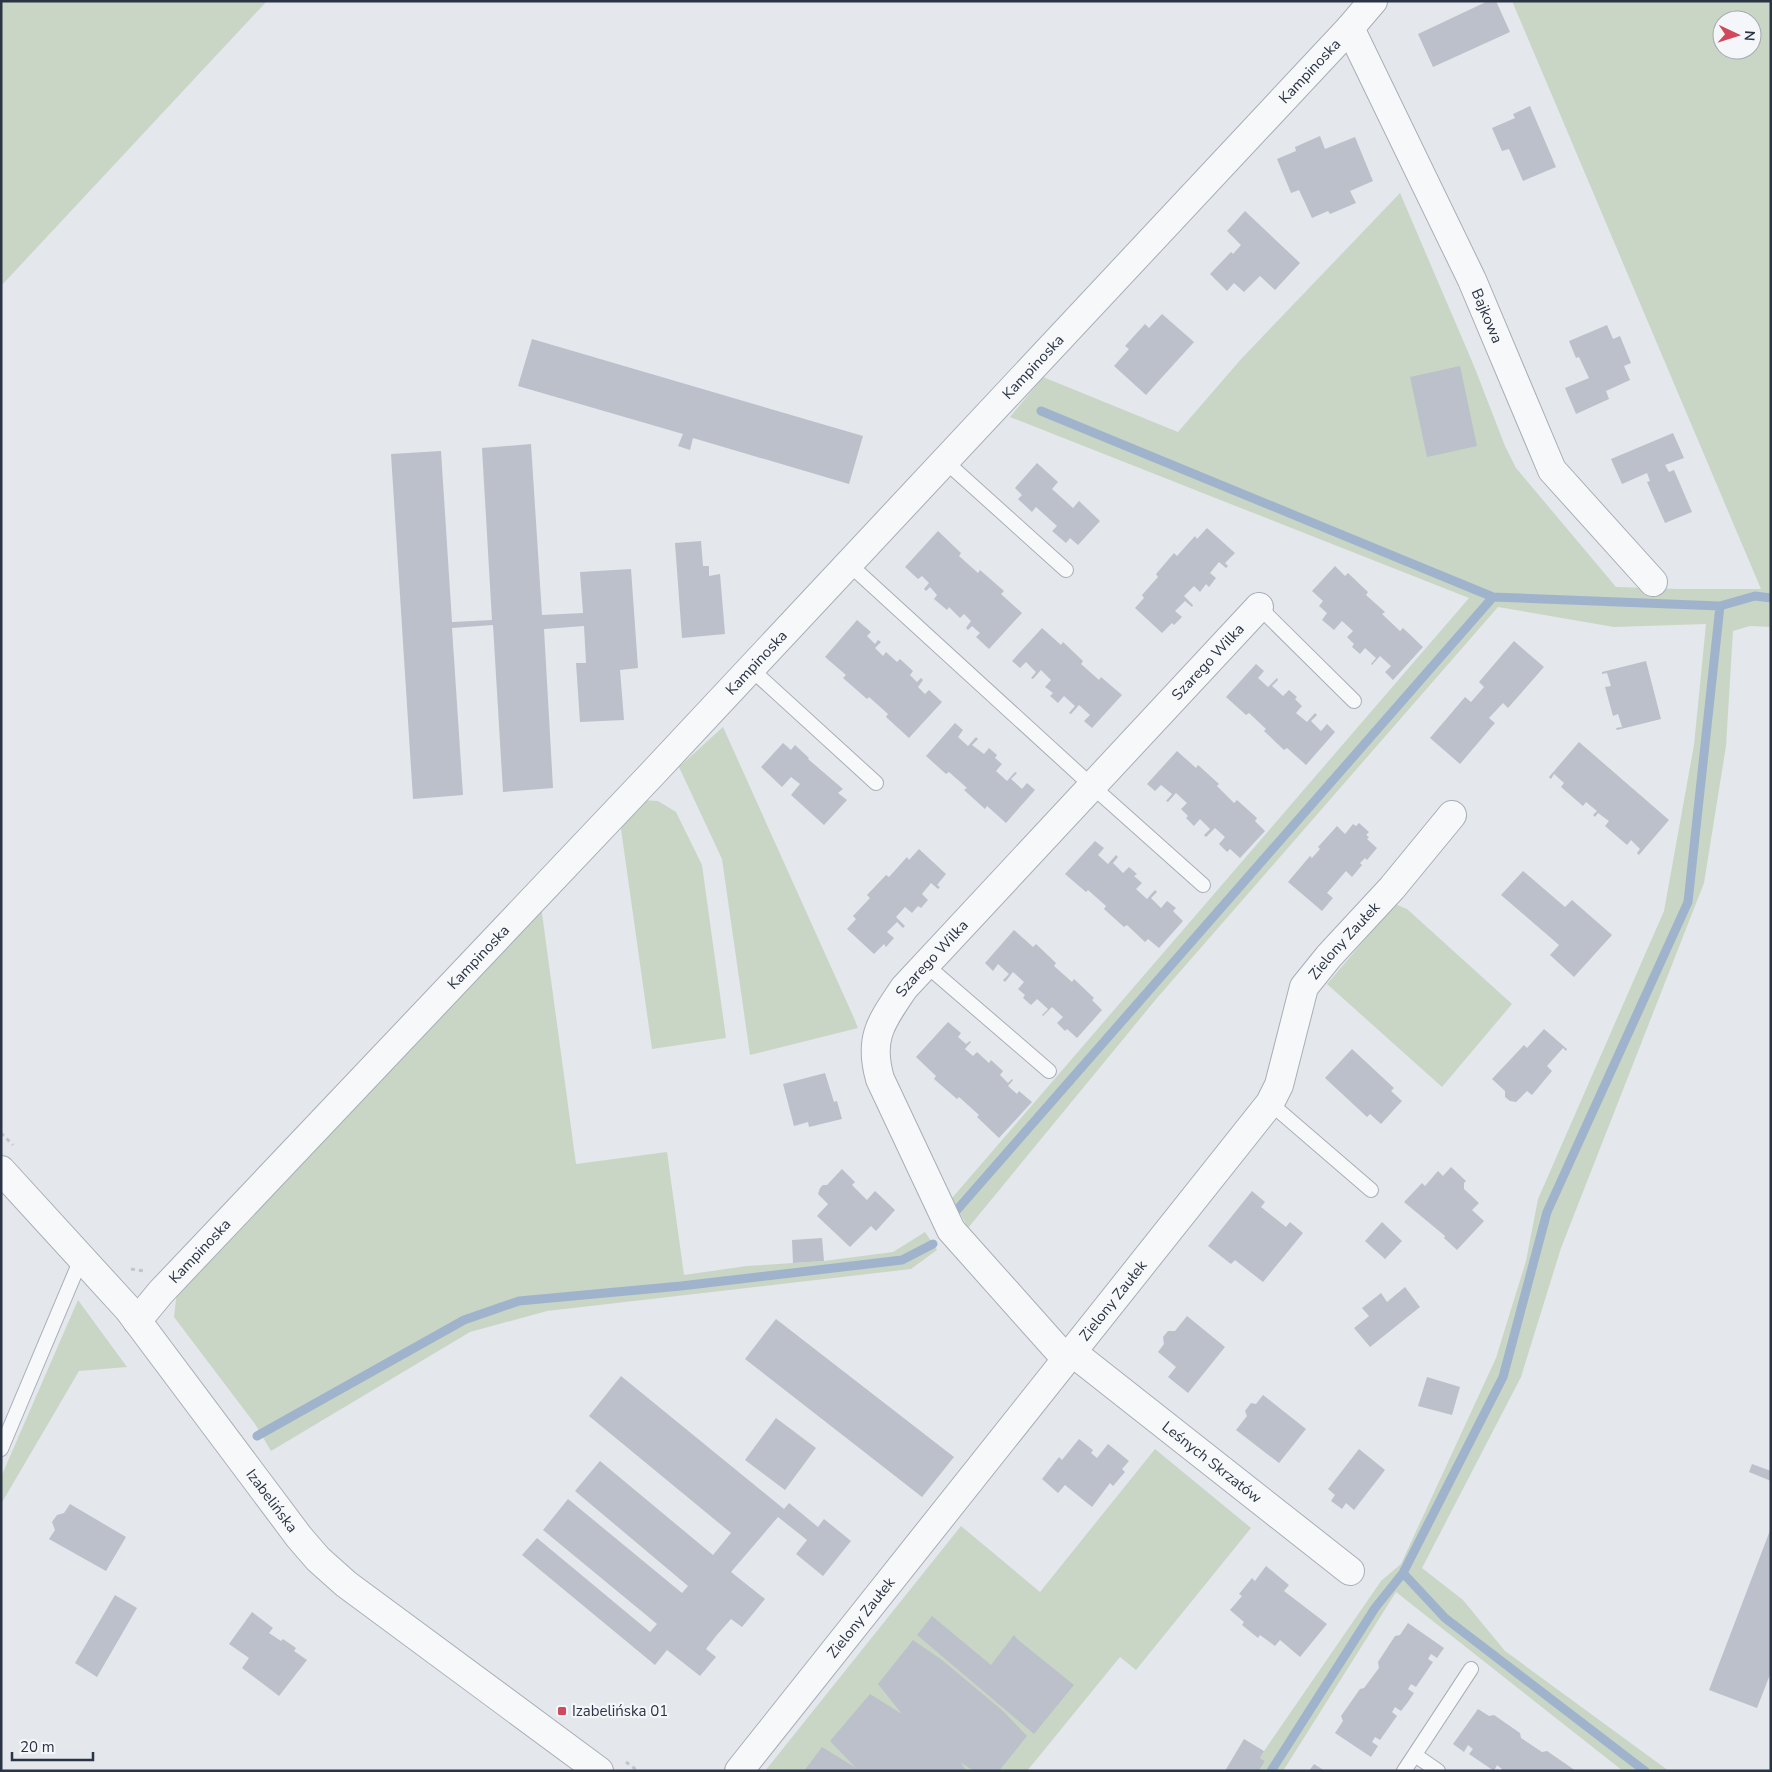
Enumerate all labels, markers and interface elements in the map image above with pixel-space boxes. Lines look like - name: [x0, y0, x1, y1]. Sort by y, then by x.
- north arrow: [1712, 10, 1762, 60]
- text: N: [1740, 30, 1759, 42]
- street label: Kampinoska: [1274, 34, 1345, 108]
- street label: Bajkowa: [1467, 286, 1508, 346]
- street label: Kampinoska: [998, 330, 1068, 404]
- street label: Szarego Wilka: [1167, 619, 1249, 705]
- street label: Kampinoska: [721, 626, 792, 699]
- street label: Zielony Zaułek: [1304, 897, 1385, 984]
- street label: Szarego Wilka: [891, 916, 972, 1001]
- street label: Kampinoska: [443, 921, 514, 994]
- street label: Kampinoska: [164, 1214, 235, 1288]
- street label: Zielony Zaułek: [1075, 1256, 1152, 1345]
- street label: Leśnych Skrzatów: [1158, 1417, 1266, 1508]
- street label: Izabelińska: [242, 1465, 302, 1537]
- street label: Zielony Zaułek: [823, 1573, 900, 1662]
- place label: Izabelińska 01: [572, 1701, 668, 1721]
- marker: Izabelińska 01: [556, 1705, 568, 1717]
- scale bar: [12, 1730, 94, 1762]
- text: 20 m: [20, 1737, 55, 1757]

